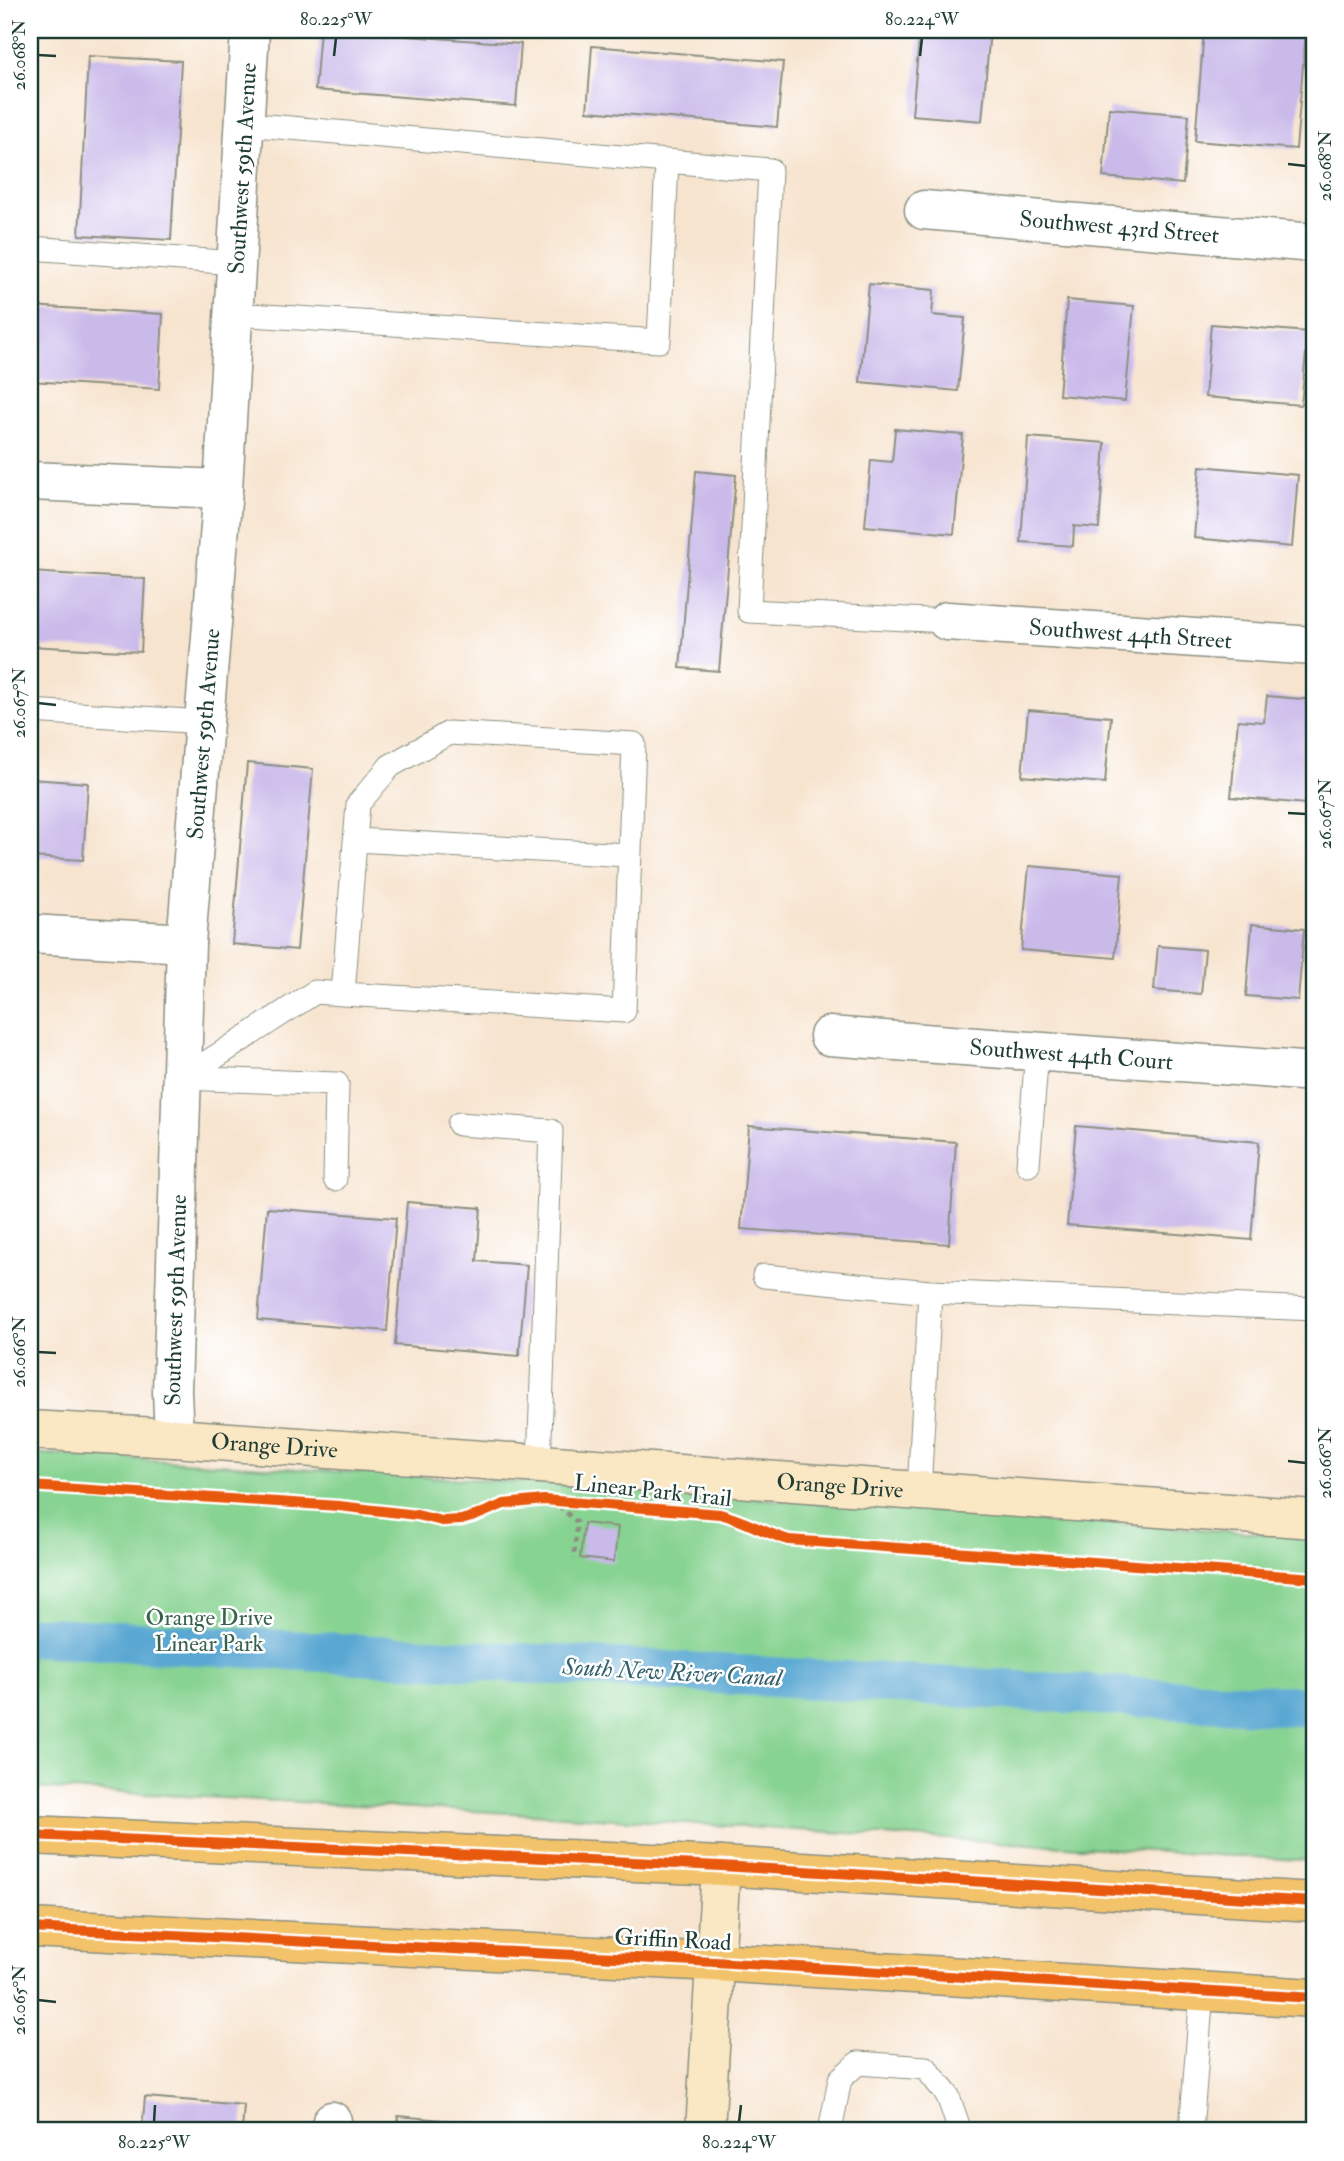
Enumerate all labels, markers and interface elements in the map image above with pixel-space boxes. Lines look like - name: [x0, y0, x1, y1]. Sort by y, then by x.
- text: 80.225°W: [300, 8, 373, 31]
- text: 80.224°W: [885, 8, 960, 31]
- text: 26.068°N: [8, 20, 31, 90]
- street label: Southwest 59th Avenue: [222, 61, 263, 275]
- text: 26.068°N: [1314, 131, 1337, 201]
- street label: Southwest 43rd Street: [1018, 204, 1220, 250]
- street label: Southwest 44th Street: [1028, 613, 1233, 655]
- street label: Southwest 59th Avenue: [180, 627, 227, 841]
- text: 26.067°N: [8, 668, 31, 738]
- text: 26.067°N: [1314, 779, 1337, 849]
- street label: Southwest 44th Court: [969, 1032, 1174, 1076]
- street label: Southwest 59th Avenue: [158, 1193, 193, 1406]
- text: 26.066°N: [8, 1316, 31, 1388]
- street label: Orange Drive: [210, 1427, 339, 1465]
- text: 26.066°N: [1314, 1427, 1337, 1499]
- street label: Orange Drive: [776, 1467, 905, 1505]
- street label: Linear Park Trail: [573, 1468, 733, 1513]
- park label: Orange Drive Linear Park: [145, 1603, 273, 1658]
- water label: South New River Canal: [561, 1651, 785, 1694]
- street label: Griffin Road: [614, 1922, 732, 1957]
- text: 26.065°N: [8, 1965, 31, 2035]
- text: 80.225°W: [118, 2131, 191, 2154]
- text: 80.224°W: [702, 2131, 777, 2154]

